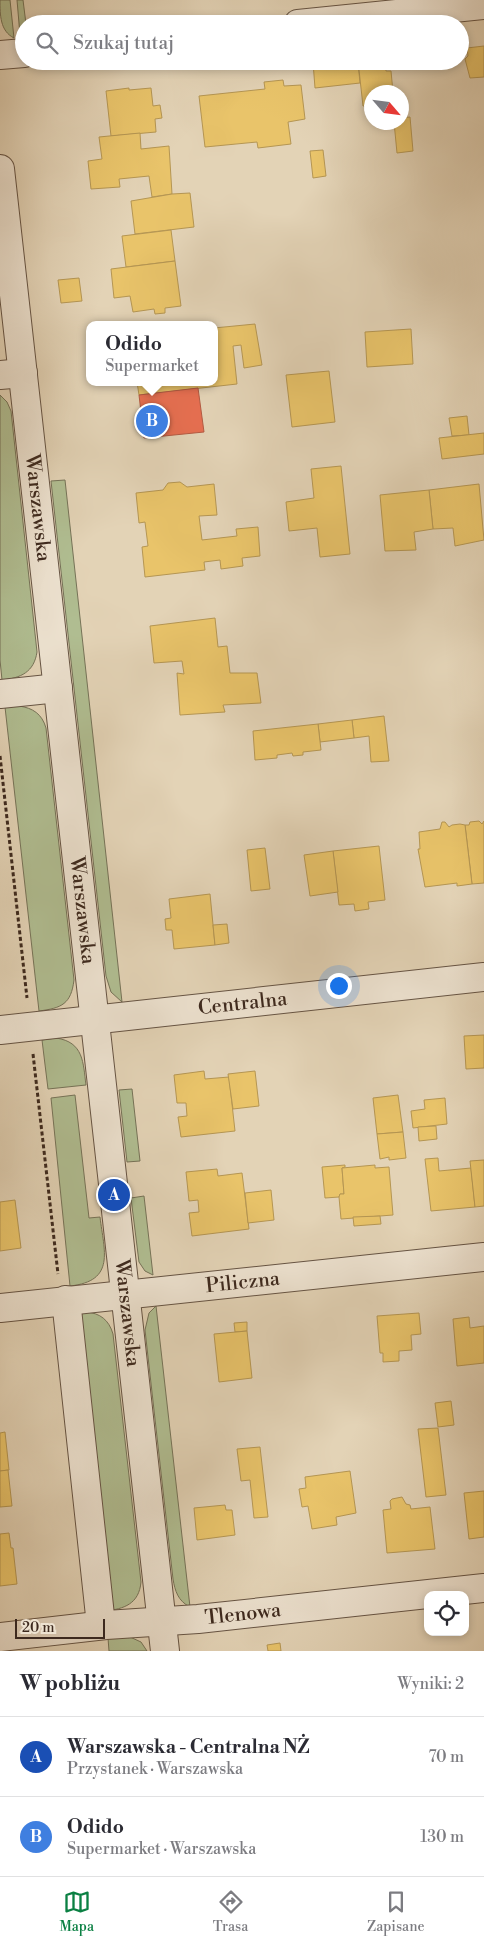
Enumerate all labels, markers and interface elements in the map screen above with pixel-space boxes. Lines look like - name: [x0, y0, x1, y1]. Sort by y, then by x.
- search box: [15, 15, 469, 70]
- icon: search: [33, 29, 61, 57]
- text: Szukaj tutaj: [73, 31, 174, 55]
- north arrow: [364, 85, 409, 130]
- popup: [86, 321, 218, 386]
- text: Odido: [105, 332, 162, 356]
- text: Supermarket: [105, 356, 199, 376]
- pin: B: [136, 402, 168, 440]
- street label: Warszawska: [19, 452, 56, 564]
- street label: Warszawska: [64, 854, 101, 966]
- your location: [326, 973, 352, 999]
- street label: Centralna: [197, 986, 289, 1021]
- pin: A: [98, 1176, 130, 1214]
- street label: Warszawska: [109, 1257, 146, 1369]
- street label: Piliczna: [204, 1266, 282, 1299]
- map controls: [424, 1591, 469, 1636]
- button: locate: [424, 1591, 469, 1636]
- street label: Tlenowa: [203, 1597, 283, 1631]
- scale bar: [15, 1616, 105, 1639]
- text: 20 m: [22, 1619, 54, 1637]
- text: W pobliżu: [20, 1671, 120, 1697]
- text: Wyniki: 2: [398, 1674, 464, 1694]
- text: Warszawska - Centralna NŻ: [67, 1735, 309, 1759]
- text: A: [30, 1747, 42, 1767]
- text: 70 m: [428, 1747, 464, 1767]
- text: Przystanek · Warszawska: [67, 1759, 243, 1779]
- text: Odido: [67, 1815, 124, 1839]
- text: B: [30, 1827, 42, 1847]
- text: 130 m: [420, 1827, 464, 1847]
- text: Supermarket · Warszawska: [67, 1839, 256, 1859]
- tab: Mapa: [59, 1888, 94, 1936]
- tab: Trasa: [213, 1888, 248, 1936]
- tab: Zapisane: [367, 1888, 425, 1936]

